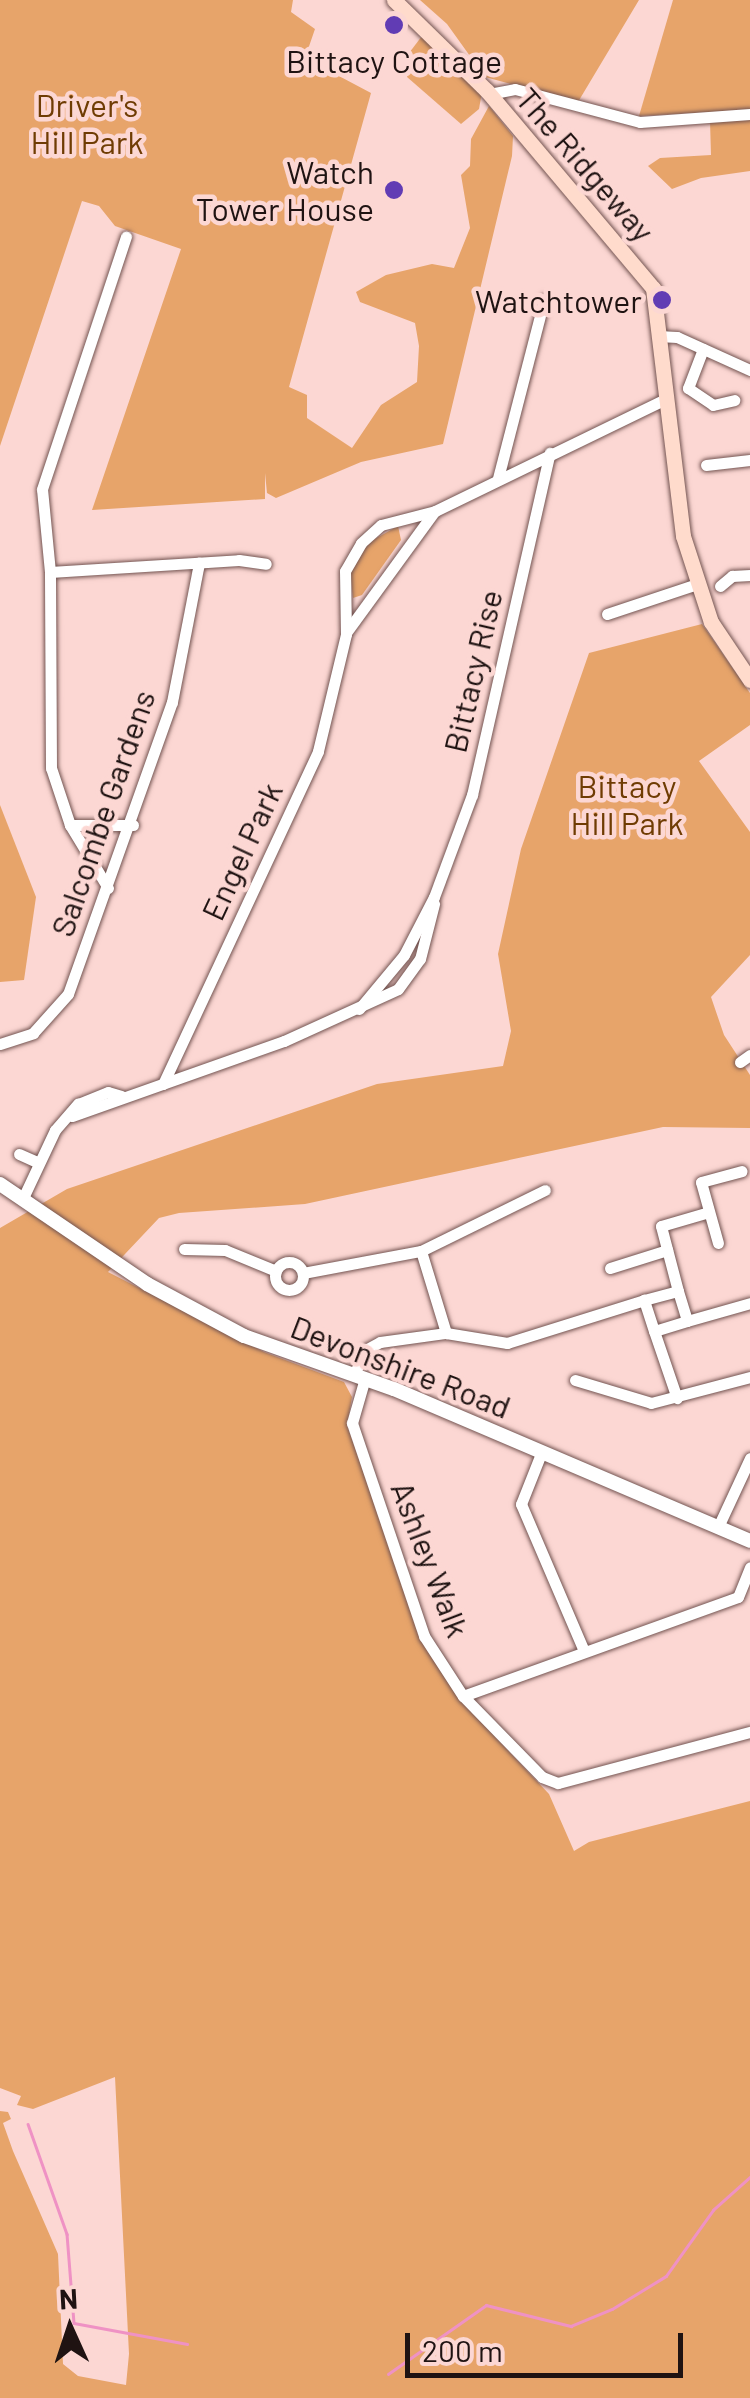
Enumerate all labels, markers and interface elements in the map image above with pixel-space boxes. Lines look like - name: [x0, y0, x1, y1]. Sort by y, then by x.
- marker: Bittacy Cottage: [383, 14, 405, 36]
- place label: Bittacy Cottage: [286, 41, 502, 79]
- street label: The Ridgeway: [509, 79, 663, 249]
- park label: Driver's Hill Park: [30, 86, 144, 161]
- place label: Watch Tower House: [196, 153, 374, 228]
- marker: Watch Tower House: [383, 179, 405, 201]
- place label: Watchtower: [475, 281, 642, 319]
- marker: Watchtower: [651, 289, 673, 311]
- street label: Bittacy Rise: [435, 586, 509, 756]
- street label: Salcombe Gardens: [42, 685, 162, 941]
- park label: Bittacy Hill Park: [570, 767, 684, 842]
- street label: Engel Park: [192, 776, 290, 926]
- street label: Devonshire Road: [286, 1306, 516, 1426]
- street label: Ashley Walk: [384, 1476, 478, 1642]
- north arrow: [20, 2278, 120, 2378]
- text: N: [58, 2281, 79, 2316]
- scale bar: [410, 2313, 688, 2375]
- text: 200 m: [422, 2332, 503, 2368]

